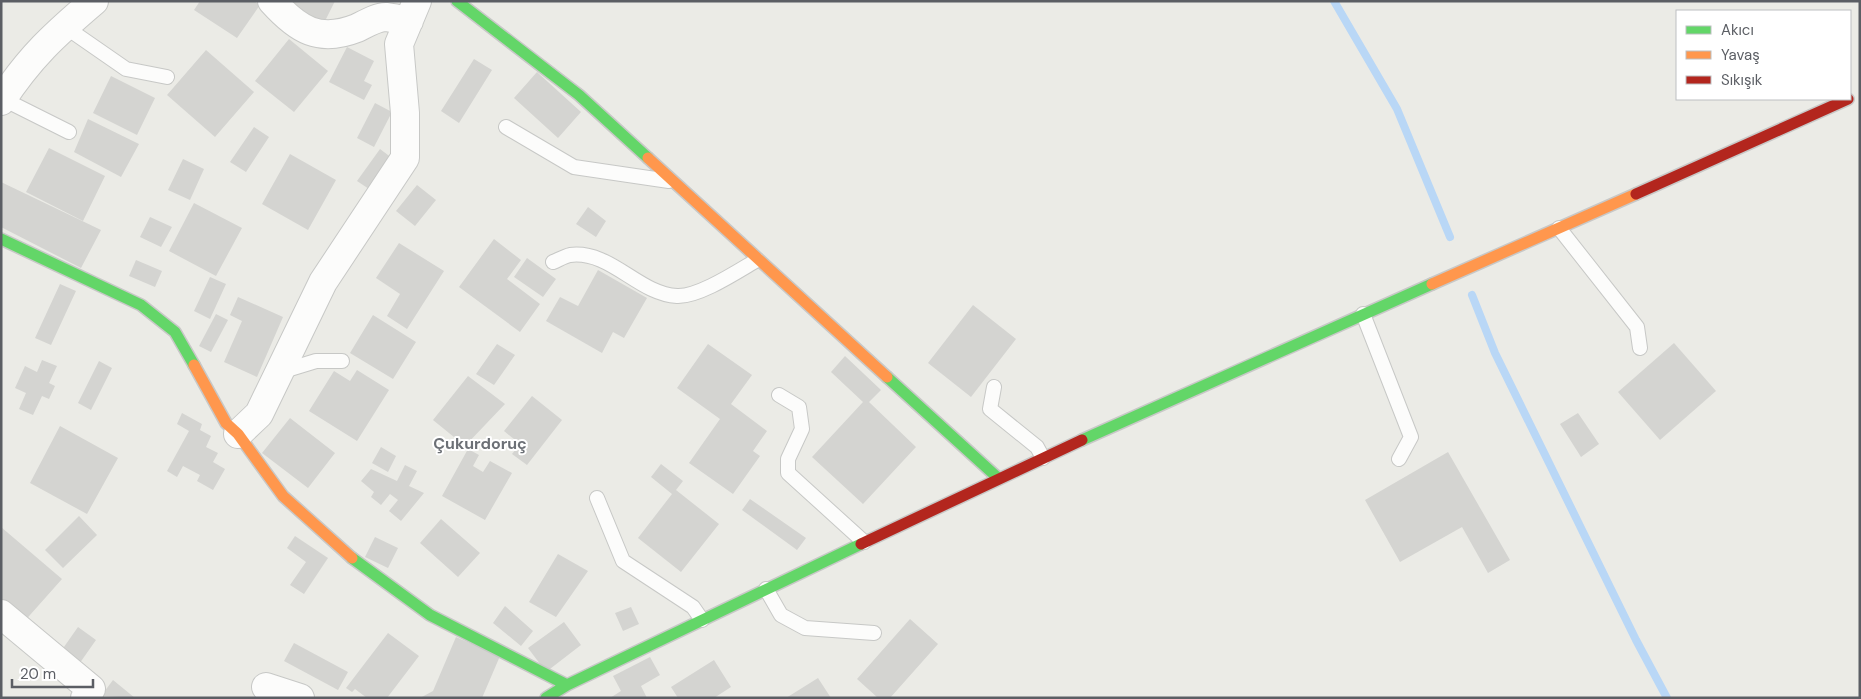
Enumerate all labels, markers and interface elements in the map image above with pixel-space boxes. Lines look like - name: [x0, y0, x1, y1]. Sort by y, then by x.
- legend: [1676, 10, 1851, 100]
- text: Akıcı: [1721, 20, 1754, 40]
- text: Yavaş: [1721, 45, 1760, 65]
- text: Sıkışık: [1721, 70, 1763, 90]
- district label: Çukurdoruç: [433, 433, 527, 454]
- scale bar: [12, 656, 94, 688]
- text: 20 m: [20, 664, 56, 684]

